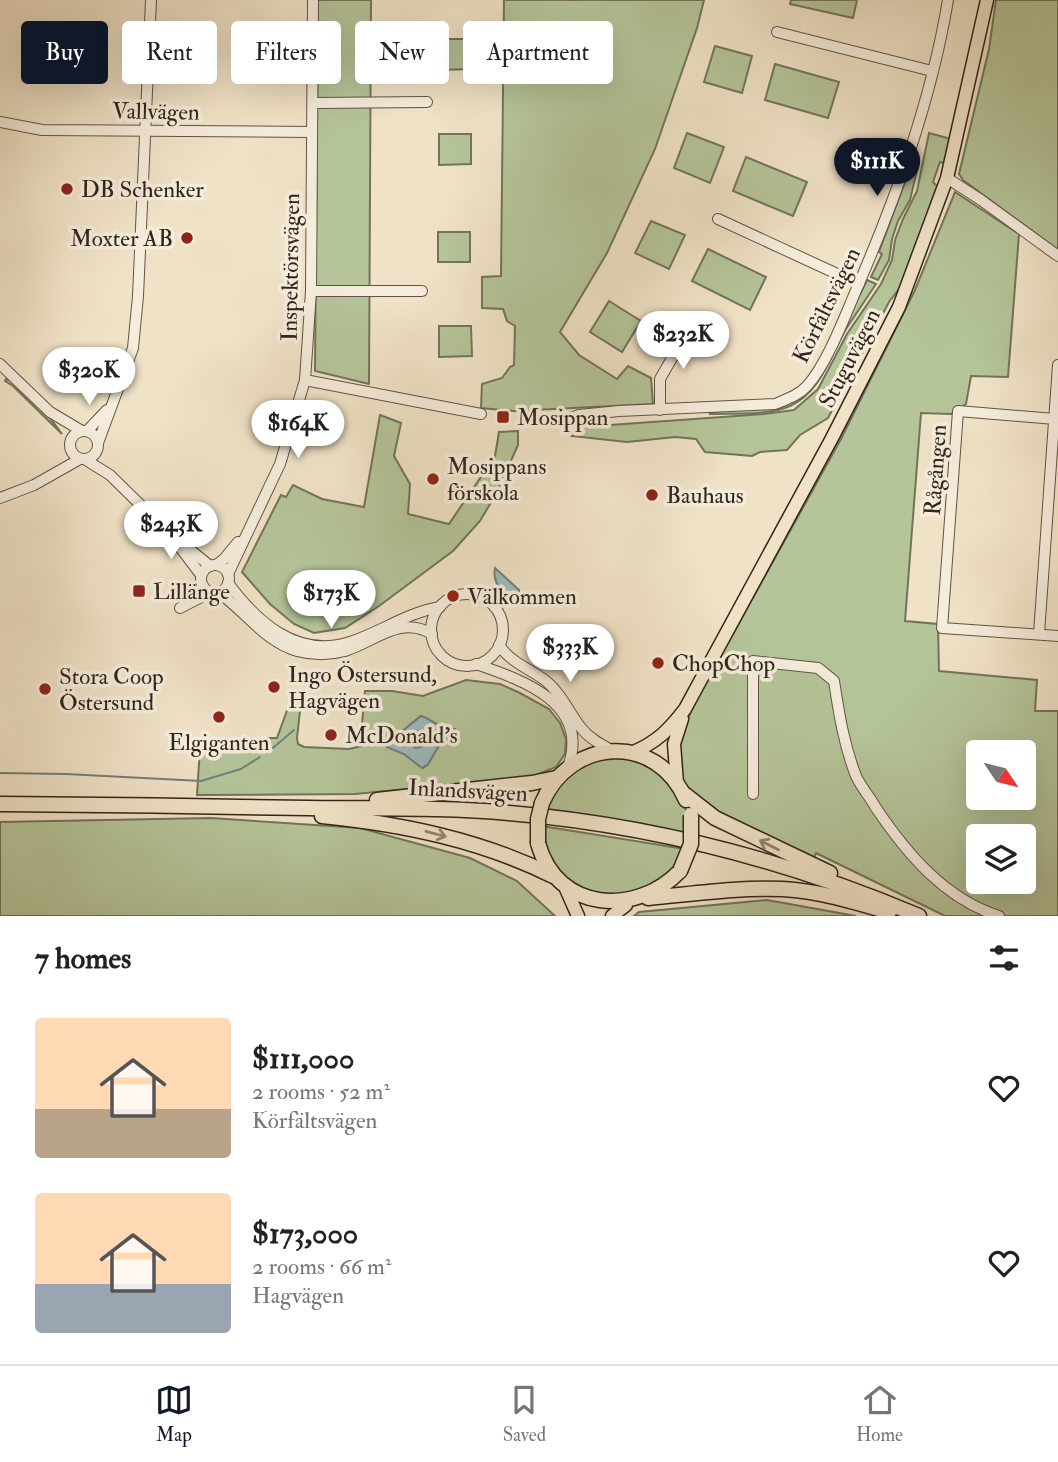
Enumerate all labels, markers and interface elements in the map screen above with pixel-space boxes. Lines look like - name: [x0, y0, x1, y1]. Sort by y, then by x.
- chip: Buy: [21, 21, 108, 84]
- chip: Rent: [122, 21, 217, 84]
- chip: Filters: [231, 21, 341, 84]
- chip: New: [355, 21, 449, 84]
- chip: Apartment: [463, 21, 613, 84]
- street label: Vallvägen: [112, 96, 200, 127]
- pin: $111K: [828, 138, 926, 198]
- text: $111K: [850, 146, 904, 175]
- place label: DB Schenker: [81, 175, 204, 204]
- marker: DB Schenker: [59, 181, 75, 197]
- street label: Inspektörsvägen: [275, 193, 307, 341]
- place label: Moxter AB: [70, 224, 173, 253]
- marker: Moxter AB: [179, 230, 195, 246]
- street label: Körfältsvägen: [786, 242, 867, 368]
- street label: Stuguvägen: [812, 304, 887, 413]
- pin: $232K: [634, 312, 732, 371]
- text: $232K: [652, 319, 714, 348]
- pin: $320K: [40, 348, 138, 407]
- text: $320K: [58, 355, 120, 384]
- pin: $164K: [249, 400, 347, 460]
- place label: Mosippan: [517, 403, 609, 433]
- text: $164K: [267, 408, 329, 437]
- marker: Mosippan: [495, 409, 511, 425]
- street label: Rågången: [918, 423, 953, 517]
- place label: Mosippans förskola: [447, 452, 546, 507]
- marker: Mosippans förskola: [425, 471, 441, 487]
- place label: Bauhaus: [666, 481, 744, 510]
- marker: Bauhaus: [644, 487, 660, 503]
- pin: $243K: [122, 502, 220, 561]
- text: $243K: [140, 509, 202, 538]
- pin: $173K: [282, 570, 380, 630]
- place label: Lillänge: [153, 577, 230, 606]
- text: $173K: [303, 578, 359, 607]
- place label: Välkommen: [467, 582, 577, 611]
- marker: Lillänge: [131, 583, 147, 599]
- marker: Välkommen: [445, 588, 461, 604]
- pin: $333K: [521, 624, 619, 684]
- text: $333K: [542, 632, 598, 661]
- place label: ChopChop: [672, 649, 775, 679]
- marker: ChopChop: [650, 655, 666, 671]
- place label: Ingo Östersund, Hagvägen: [288, 660, 437, 715]
- place label: Stora Coop Östersund: [59, 662, 164, 717]
- marker: Ingo Östersund, Hagvägen: [266, 679, 282, 695]
- marker: Stora Coop Östersund: [37, 681, 53, 697]
- marker: Elgiganten: [211, 709, 227, 725]
- place label: McDonald's: [345, 721, 458, 750]
- marker: McDonald's: [323, 727, 339, 743]
- place label: Elgiganten: [168, 728, 270, 757]
- north arrow: [966, 740, 1036, 810]
- map controls: [966, 740, 1036, 894]
- street label: Inlandsvägen: [408, 773, 529, 808]
- button: layers: [966, 824, 1036, 894]
- one-way arrow: [424, 828, 447, 841]
- one-way arrow: [759, 838, 780, 852]
- icon: filters: [985, 939, 1023, 977]
- text: 7 homes: [35, 940, 131, 977]
- text: $111,000: [252, 1040, 354, 1077]
- icon: home: [91, 1046, 175, 1130]
- icon: heart: [985, 1069, 1023, 1107]
- text: 2 rooms · 52 m²: [252, 1077, 390, 1106]
- text: Körfältsvägen: [252, 1106, 377, 1135]
- text: $173,000: [252, 1215, 358, 1252]
- icon: home: [91, 1221, 175, 1305]
- icon: heart: [985, 1244, 1023, 1282]
- text: 2 rooms · 66 m²: [252, 1252, 391, 1281]
- text: Hagvägen: [252, 1281, 344, 1310]
- tab: Map: [155, 1381, 193, 1447]
- tab: Saved: [503, 1381, 546, 1447]
- tab: Home: [856, 1381, 903, 1447]

